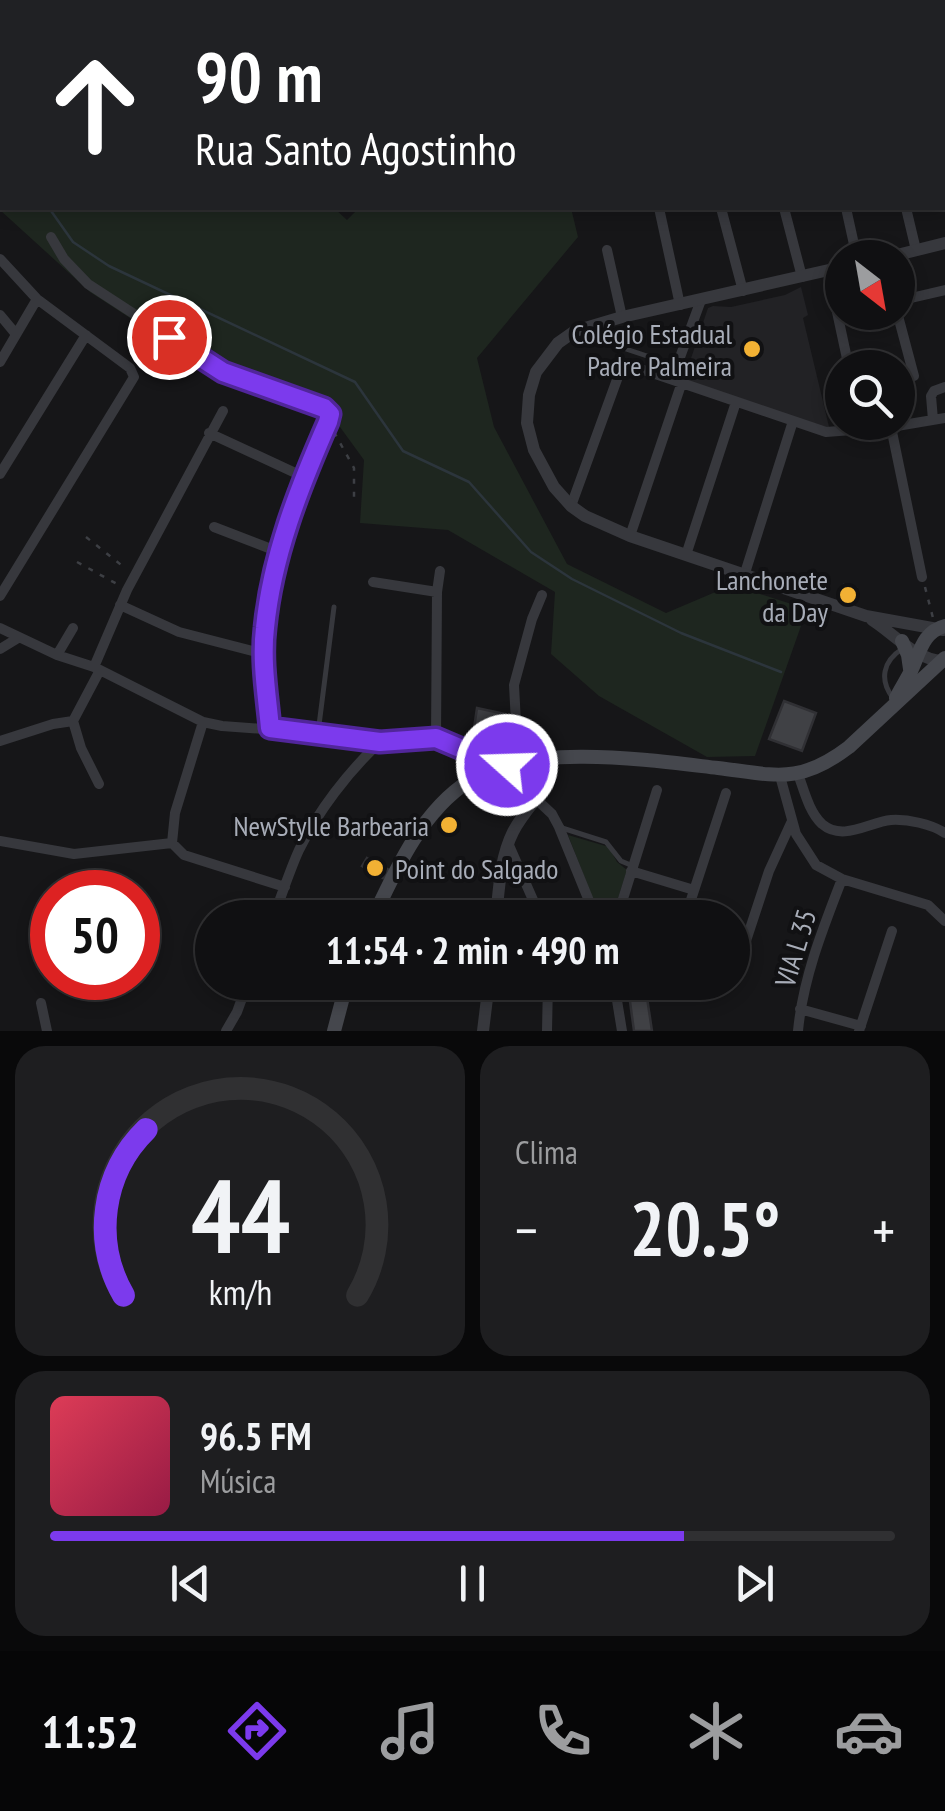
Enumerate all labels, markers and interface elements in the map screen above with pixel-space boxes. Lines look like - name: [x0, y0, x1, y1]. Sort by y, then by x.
- text: 90 m: [195, 31, 323, 121]
- icon: ahead: [30, 40, 160, 170]
- text: Rua Santo Agostinho: [195, 119, 516, 177]
- north arrow: [825, 240, 915, 330]
- map controls: [825, 240, 915, 440]
- pin: [127, 295, 212, 380]
- icon: arrive: [142, 310, 197, 365]
- place label: Colégio Estadual Padre Palmeira: [571, 315, 732, 384]
- marker: Colégio Estadual Padre Palmeira: [741, 338, 763, 360]
- button: search: [825, 350, 915, 440]
- place label: Lanchonete da Day: [716, 561, 828, 630]
- marker: Lanchonete da Day: [837, 584, 859, 606]
- position arrow: [455, 713, 559, 817]
- place label: NewStylle Barbearia: [234, 807, 429, 844]
- marker: NewStylle Barbearia: [438, 814, 460, 836]
- place label: Point do Salgado: [395, 850, 558, 887]
- marker: Point do Salgado: [364, 857, 386, 879]
- speed limit sign: 50: [30, 870, 160, 1000]
- street label: VIA L 35: [765, 905, 824, 992]
- text: 11:54 · 2 min · 490 m: [326, 925, 619, 974]
- text: Clima: [515, 1131, 578, 1173]
- text: 44: [190, 1147, 290, 1282]
- text: 20.5°: [630, 1180, 780, 1277]
- text: −: [515, 1194, 538, 1265]
- text: +: [872, 1194, 895, 1265]
- text: km/h: [208, 1269, 272, 1315]
- text: 96.5 FM: [200, 1411, 312, 1460]
- text: Música: [200, 1460, 276, 1502]
- icon: previous: [163, 1556, 218, 1611]
- icon: pause: [445, 1556, 500, 1611]
- icon: next: [727, 1556, 782, 1611]
- icon: directions: [222, 1696, 292, 1766]
- icon: music: [375, 1696, 445, 1766]
- icon: phone: [528, 1696, 598, 1766]
- icon: climate: [681, 1696, 751, 1766]
- icon: car: [834, 1696, 904, 1766]
- text: 11:52: [41, 1702, 139, 1760]

